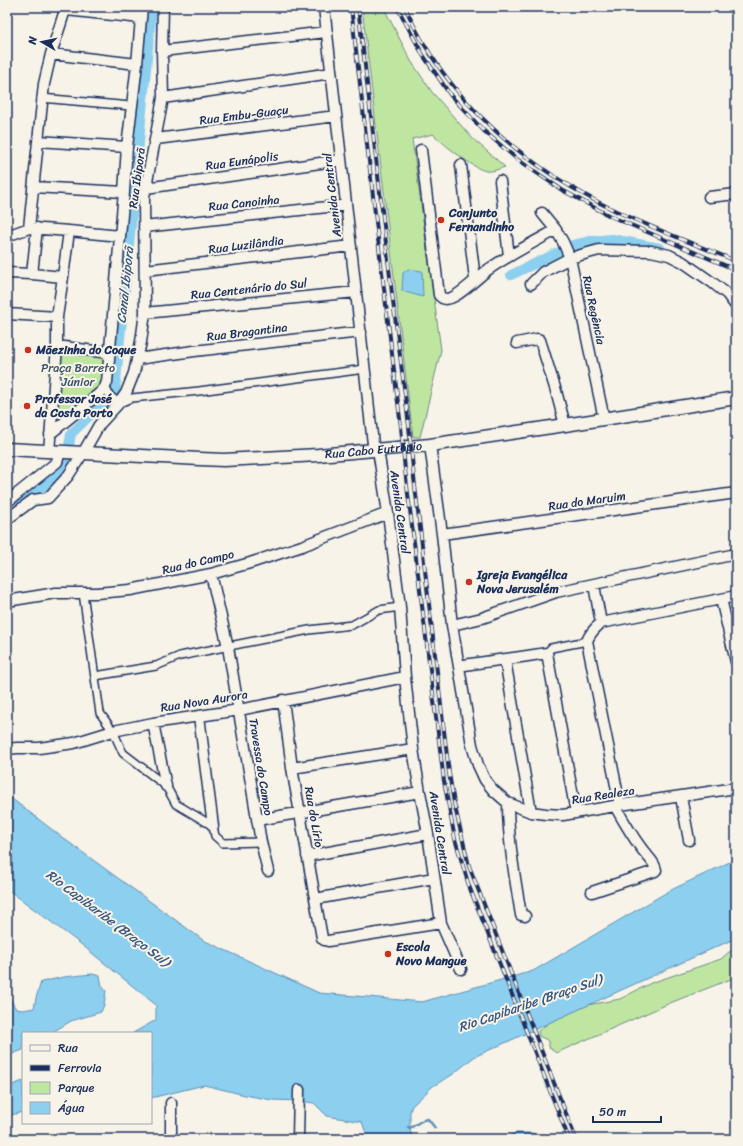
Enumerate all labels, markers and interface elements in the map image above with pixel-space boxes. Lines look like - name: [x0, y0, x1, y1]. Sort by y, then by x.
- north arrow: [22, 22, 62, 62]
- text: N: [22, 35, 43, 47]
- street label: Rua Embu-Guaçu: [198, 99, 290, 131]
- street label: Rua Ibiporã: [122, 145, 152, 210]
- street label: Rua Eunápolis: [204, 145, 280, 177]
- street label: Avenida Central: [316, 151, 348, 239]
- street label: Rua Canoinha: [208, 188, 280, 218]
- place label: Conjunto Fernandinho: [448, 202, 515, 238]
- marker: Conjunto Fernandinho: [436, 215, 446, 225]
- street label: Rua Luzilândia: [207, 229, 285, 261]
- water label: Canal Ibiporã: [110, 243, 141, 324]
- street label: Rua Centenário do Sul: [190, 272, 309, 306]
- street label: Rua Regência: [576, 274, 612, 347]
- street label: Rua Bragantina: [205, 316, 289, 348]
- place label: Mãezinha do Coque: [35, 339, 137, 361]
- marker: Mãezinha do Coque: [23, 345, 33, 355]
- park label: Praça Barreto Júnior: [41, 357, 115, 393]
- place label: Professor José da Costa Porto: [35, 388, 114, 424]
- marker: Professor José da Costa Porto: [22, 401, 32, 411]
- street label: Rua Cabo Eutrópio: [324, 435, 423, 465]
- street label: Avenida Central: [383, 468, 417, 556]
- street label: Rua do Maruim: [547, 485, 627, 517]
- street label: Rua do Campo: [160, 543, 236, 581]
- place label: Igreja Evangélica Nova Jerusalém: [476, 564, 568, 600]
- marker: Igreja Evangélica Nova Jerusalém: [464, 577, 474, 587]
- street label: Rua Nova Aurora: [159, 683, 249, 719]
- street label: Travessa do Campo: [242, 717, 280, 817]
- street label: Rua Realeza: [570, 779, 636, 811]
- street label: Rua do Lírio: [298, 785, 330, 849]
- street label: Avenida Central: [422, 789, 458, 877]
- water label: Rio Capibaribe (Braço Sul): [41, 864, 177, 974]
- place label: Escola Novo Mangue: [395, 936, 467, 972]
- marker: Escola Novo Mangue: [383, 949, 393, 959]
- water label: Rio Capibaribe (Braço Sul): [455, 967, 607, 1038]
- legend: [22, 1032, 152, 1124]
- text: Rua: [58, 1037, 79, 1059]
- text: Ferrovia: [58, 1057, 102, 1079]
- text: Parque: [58, 1077, 95, 1099]
- text: Água: [57, 1097, 85, 1119]
- scale bar: [593, 1098, 661, 1124]
- text: 50 m: [599, 1101, 626, 1123]

